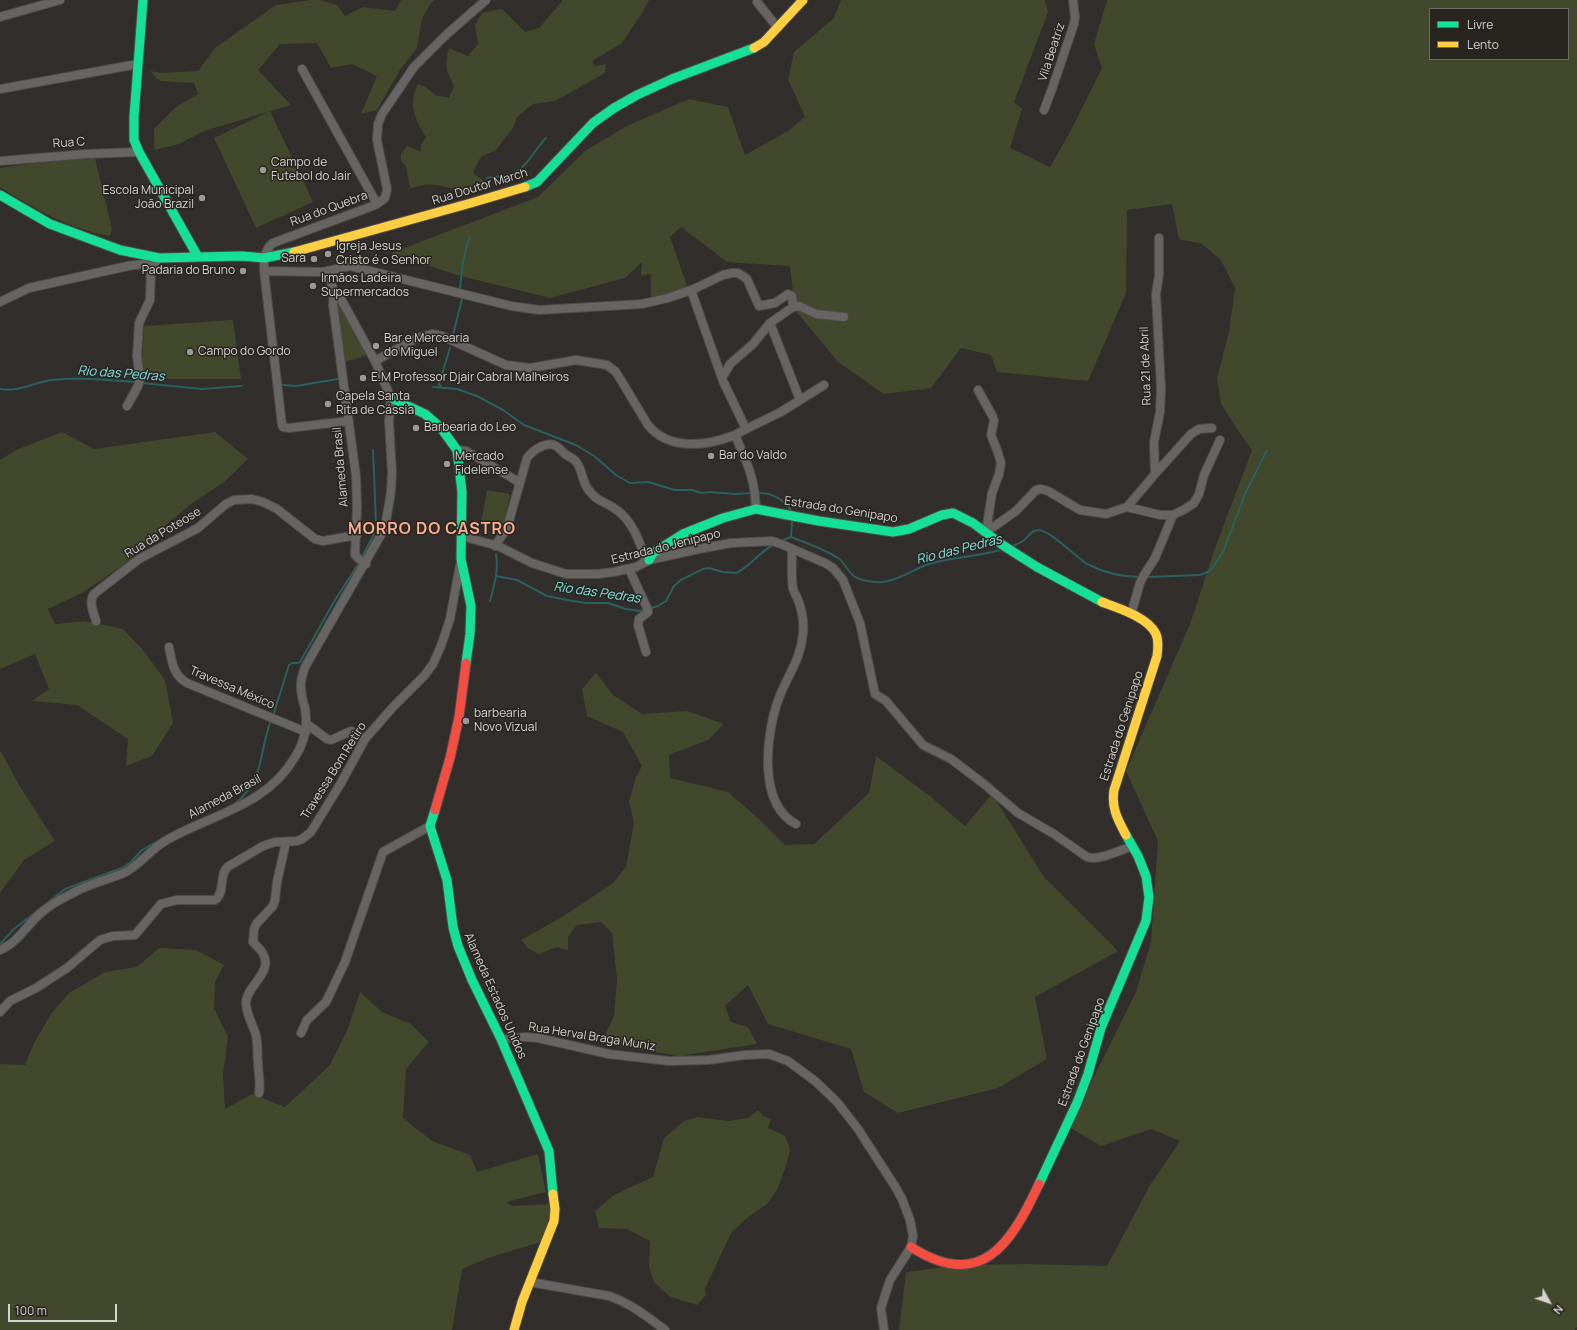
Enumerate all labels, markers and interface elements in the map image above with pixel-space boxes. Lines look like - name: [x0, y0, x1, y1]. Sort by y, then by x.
- legend: [1429, 8, 1569, 60]
- text: Livre: [1467, 16, 1493, 33]
- street label: Vila Beatriz: [1036, 21, 1068, 83]
- text: Lento: [1467, 36, 1499, 53]
- street label: Rua C: [52, 135, 86, 151]
- place label: Campo de Futebol do Jair: [271, 156, 351, 184]
- marker: Campo de Futebol do Jair: [258, 165, 268, 175]
- street label: Rua Doutor March: [430, 166, 530, 208]
- place label: Escola Municipal João Brazil: [102, 184, 194, 212]
- street label: Rua do Quebra: [288, 188, 370, 230]
- marker: Escola Municipal João Brazil: [197, 193, 207, 203]
- place label: Igreja Jesus Cristo é o Senhor: [336, 240, 431, 268]
- marker: Igreja Jesus Cristo é o Senhor: [323, 249, 333, 259]
- place label: Sara: [281, 252, 306, 266]
- marker: Sara: [309, 254, 319, 264]
- place label: Padaria do Bruno: [142, 264, 235, 278]
- marker: Padaria do Bruno: [238, 266, 248, 276]
- place label: Irmãos Ladeira Supermercados: [321, 272, 409, 300]
- marker: Irmãos Ladeira Supermercados: [308, 281, 318, 291]
- street label: Rua 21 de Abril: [1137, 326, 1155, 406]
- place label: Bar e Mercearia do Miguel: [384, 332, 469, 360]
- marker: Bar e Mercearia do Miguel: [371, 341, 381, 351]
- place label: Campo do Gordo: [198, 345, 291, 359]
- marker: Campo do Gordo: [185, 347, 195, 357]
- water label: Rio das Pedras: [77, 363, 165, 385]
- place label: E.M Professor Djair Cabral Malheiros: [371, 371, 569, 385]
- marker: E.M Professor Djair Cabral Malheiros: [358, 373, 368, 383]
- place label: Capela Santa Rita de Cássia: [336, 390, 414, 418]
- marker: Capela Santa Rita de Cássia: [323, 399, 333, 409]
- place label: Barbearia do Leo: [424, 421, 516, 435]
- marker: Barbearia do Leo: [411, 423, 421, 433]
- street label: Alameda Brasil: [330, 426, 352, 508]
- place label: Bar do Valdo: [719, 449, 787, 463]
- place label: Mercado Fidelense: [455, 450, 508, 478]
- marker: Bar do Valdo: [706, 451, 716, 461]
- marker: Mercado Fidelense: [442, 459, 452, 469]
- street label: Estrada do Genipapo: [783, 494, 899, 526]
- street label: Rua da Poteose: [122, 505, 204, 561]
- district label: MORRO DO CASTRO: [348, 520, 516, 540]
- street label: Estrada do Jenipapo: [610, 526, 722, 568]
- water label: Rio das Pedras: [915, 532, 1003, 568]
- water label: Rio das Pedras: [553, 579, 641, 607]
- street label: Travessa México: [187, 664, 277, 712]
- street label: Estrada do Genipapo: [1097, 669, 1147, 783]
- place label: barbearia Novo Vizual: [474, 707, 537, 735]
- marker: barbearia Novo Vizual: [461, 716, 471, 726]
- street label: Travessa Bom Retiro: [298, 720, 370, 822]
- street label: Alameda Brasil: [186, 772, 264, 822]
- street label: Alameda Estados Unidos: [461, 931, 529, 1061]
- street label: Estrada do Genipapo: [1056, 996, 1108, 1108]
- street label: Rua Herval Braga Muniz: [527, 1020, 657, 1054]
- north arrow: [1529, 1282, 1569, 1322]
- scale bar: [10, 1296, 119, 1322]
- text: 100 m: [15, 1302, 47, 1319]
- text: N: [1550, 1302, 1567, 1318]

